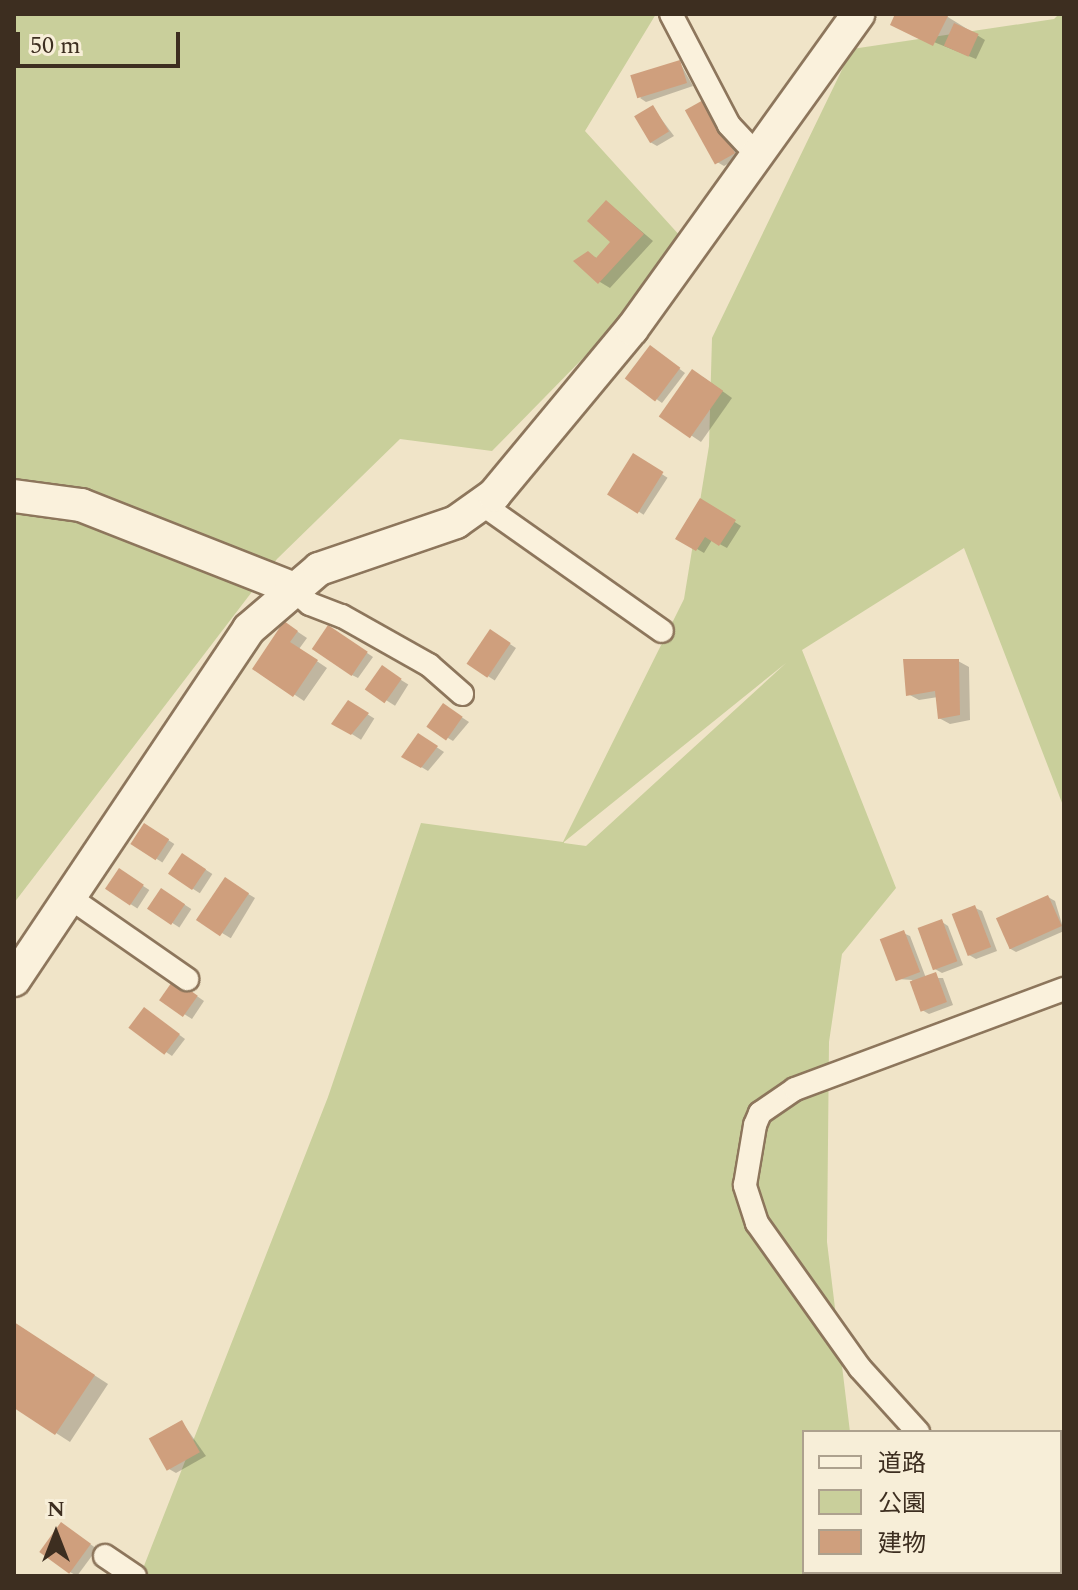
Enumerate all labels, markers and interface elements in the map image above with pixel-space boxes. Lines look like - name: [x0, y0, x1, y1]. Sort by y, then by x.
- scale bar: [20, 16, 184, 66]
- text: 50 m: [30, 28, 81, 64]
- legend: [802, 1430, 1062, 1574]
- text: 道路: [878, 1446, 926, 1482]
- text: 公園: [878, 1486, 926, 1522]
- text: N: [47, 1493, 65, 1526]
- north arrow: [16, 1494, 96, 1574]
- text: 建物: [878, 1526, 926, 1562]

